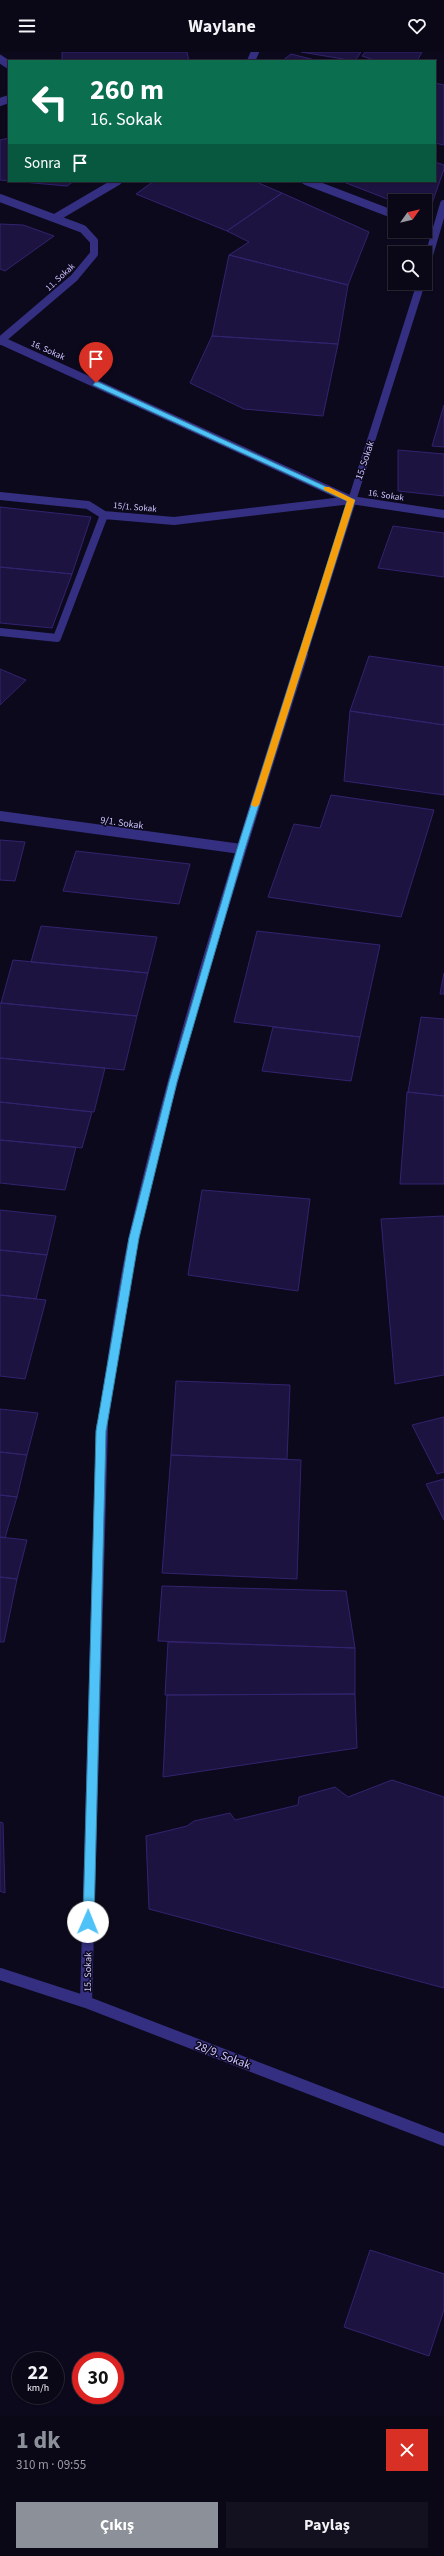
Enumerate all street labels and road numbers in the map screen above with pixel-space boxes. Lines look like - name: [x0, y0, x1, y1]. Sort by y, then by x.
- street label: 11. Sokak: [43, 260, 78, 294]
- street label: 16. Sokak: [29, 337, 67, 364]
- street label: 15. Sokak: [352, 439, 378, 482]
- street label: 16. Sokak: [367, 486, 405, 505]
- street label: 15/1. Sokak: [113, 499, 158, 516]
- street label: 9/1. Sokak: [99, 813, 144, 833]
- street label: 15. Sokak: [81, 1952, 95, 1992]
- street label: 28/9. Sokak: [193, 2037, 253, 2074]

